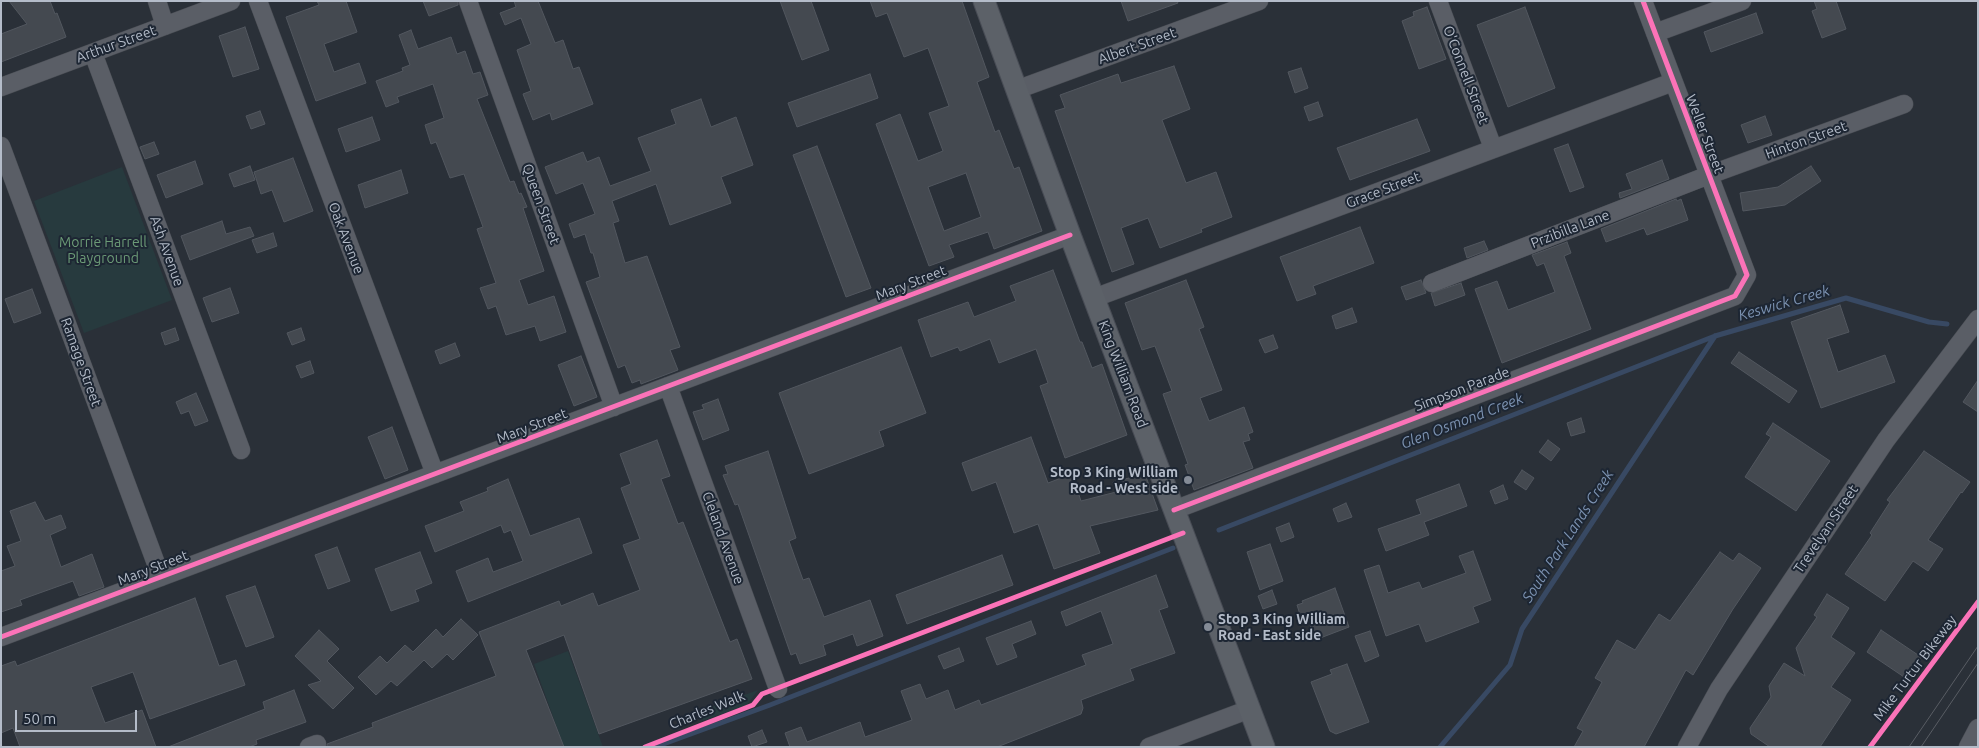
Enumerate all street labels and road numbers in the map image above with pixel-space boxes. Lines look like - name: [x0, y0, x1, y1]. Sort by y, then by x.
- street label: Arthur Street: [74, 22, 158, 66]
- street label: O'Connell Street: [1440, 23, 1492, 127]
- street label: Albert Street: [1096, 24, 1178, 68]
- street label: Weller Street: [1682, 92, 1728, 176]
- street label: Hinton Street: [1763, 118, 1849, 162]
- street label: Queen Street: [519, 161, 563, 247]
- street label: Grace Street: [1343, 168, 1423, 212]
- street label: Oak Avenue: [325, 200, 367, 276]
- street label: Przibilla Lane: [1528, 206, 1612, 252]
- street label: Ash Avenue: [146, 213, 188, 289]
- street label: Mary Street: [873, 262, 949, 304]
- street label: Ramage Street: [57, 315, 105, 409]
- street label: King William Road: [1095, 318, 1151, 430]
- street label: Simpson Parade: [1412, 363, 1512, 415]
- street label: Mary Street: [494, 405, 570, 447]
- street label: Trevelyan Street: [1790, 482, 1862, 576]
- street label: Cleland Avenue: [698, 489, 748, 587]
- street label: Mary Street: [115, 547, 191, 589]
- street label: Mike Turtur Bikeway: [1870, 612, 1960, 724]
- street label: Charles Walk: [667, 687, 747, 733]

